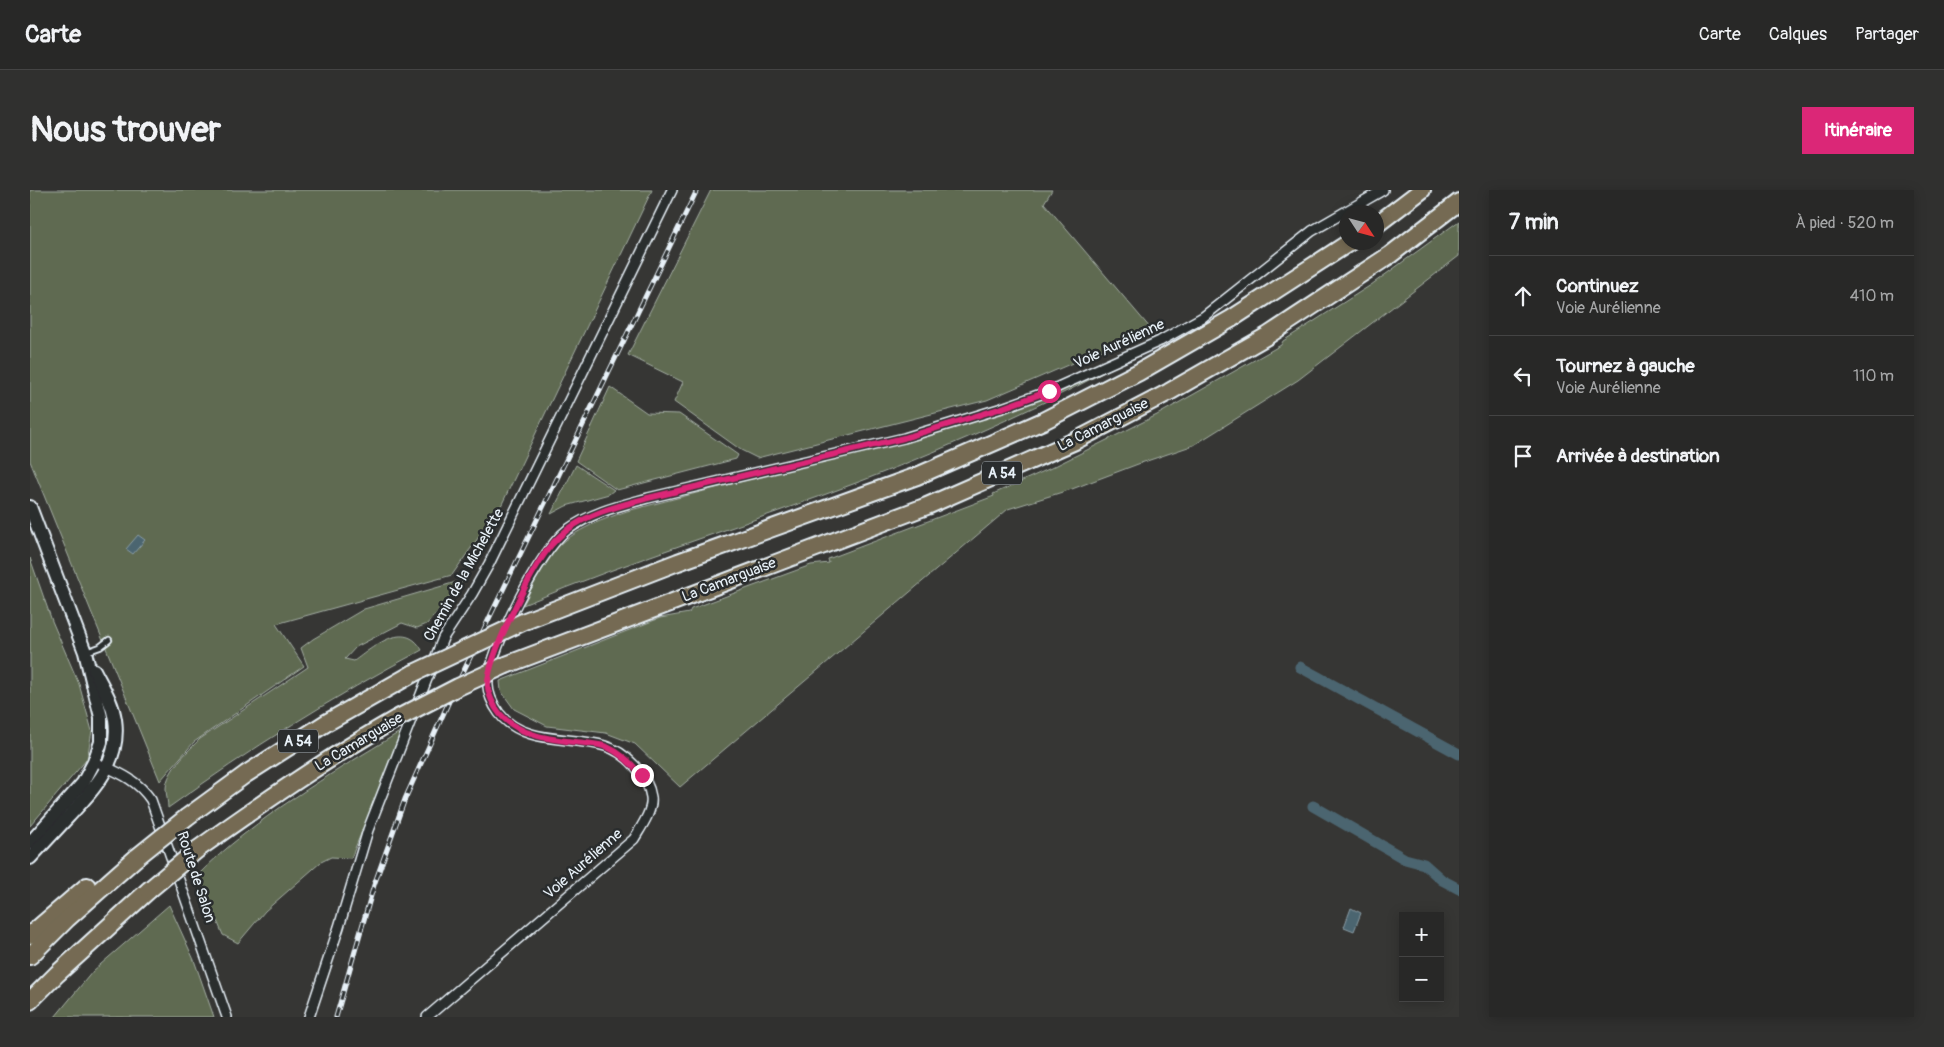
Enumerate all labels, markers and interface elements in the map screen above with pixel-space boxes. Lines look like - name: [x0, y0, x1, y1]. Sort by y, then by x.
- text: Carte: [25, 20, 81, 49]
- text: Carte: [1699, 23, 1741, 46]
- text: Calques: [1769, 23, 1827, 46]
- text: Partager: [1855, 23, 1919, 46]
- button: Itinéraire: [1802, 107, 1914, 154]
- text: Nous trouver: [30, 108, 221, 152]
- north arrow: [1339, 205, 1384, 250]
- text: 7 min: [1509, 209, 1559, 236]
- text: À pied · 520 m: [1795, 213, 1894, 233]
- text: Continuez: [1556, 274, 1639, 298]
- icon: ahead: [1509, 282, 1537, 310]
- text: 410 m: [1850, 286, 1894, 306]
- text: Voie Aurélienne: [1556, 298, 1661, 318]
- street label: Voie Aurélienne: [1071, 314, 1168, 373]
- text: Tournez à gauche: [1556, 354, 1695, 378]
- icon: left: [1509, 362, 1537, 390]
- text: 110 m: [1853, 366, 1894, 386]
- text: Voie Aurélienne: [1556, 378, 1661, 398]
- route start: [1038, 380, 1061, 403]
- street label: La Camarguaise: [1054, 394, 1152, 456]
- icon: arrive: [1509, 442, 1537, 470]
- text: Arrivée à destination: [1556, 444, 1720, 468]
- road number: A 54: [982, 462, 1022, 484]
- street label: Chemin de la Michelette: [420, 505, 509, 645]
- street label: La Camarguaise: [679, 553, 779, 607]
- street label: La Camarguaise: [312, 708, 407, 776]
- road number: A 54: [278, 730, 318, 752]
- route end: [631, 764, 654, 787]
- street label: Voie Aurélienne: [540, 824, 627, 903]
- street label: Route de Salon: [172, 829, 220, 925]
- map controls: [1399, 912, 1444, 1002]
- button: +: [1399, 912, 1444, 957]
- button: −: [1399, 957, 1444, 1002]

